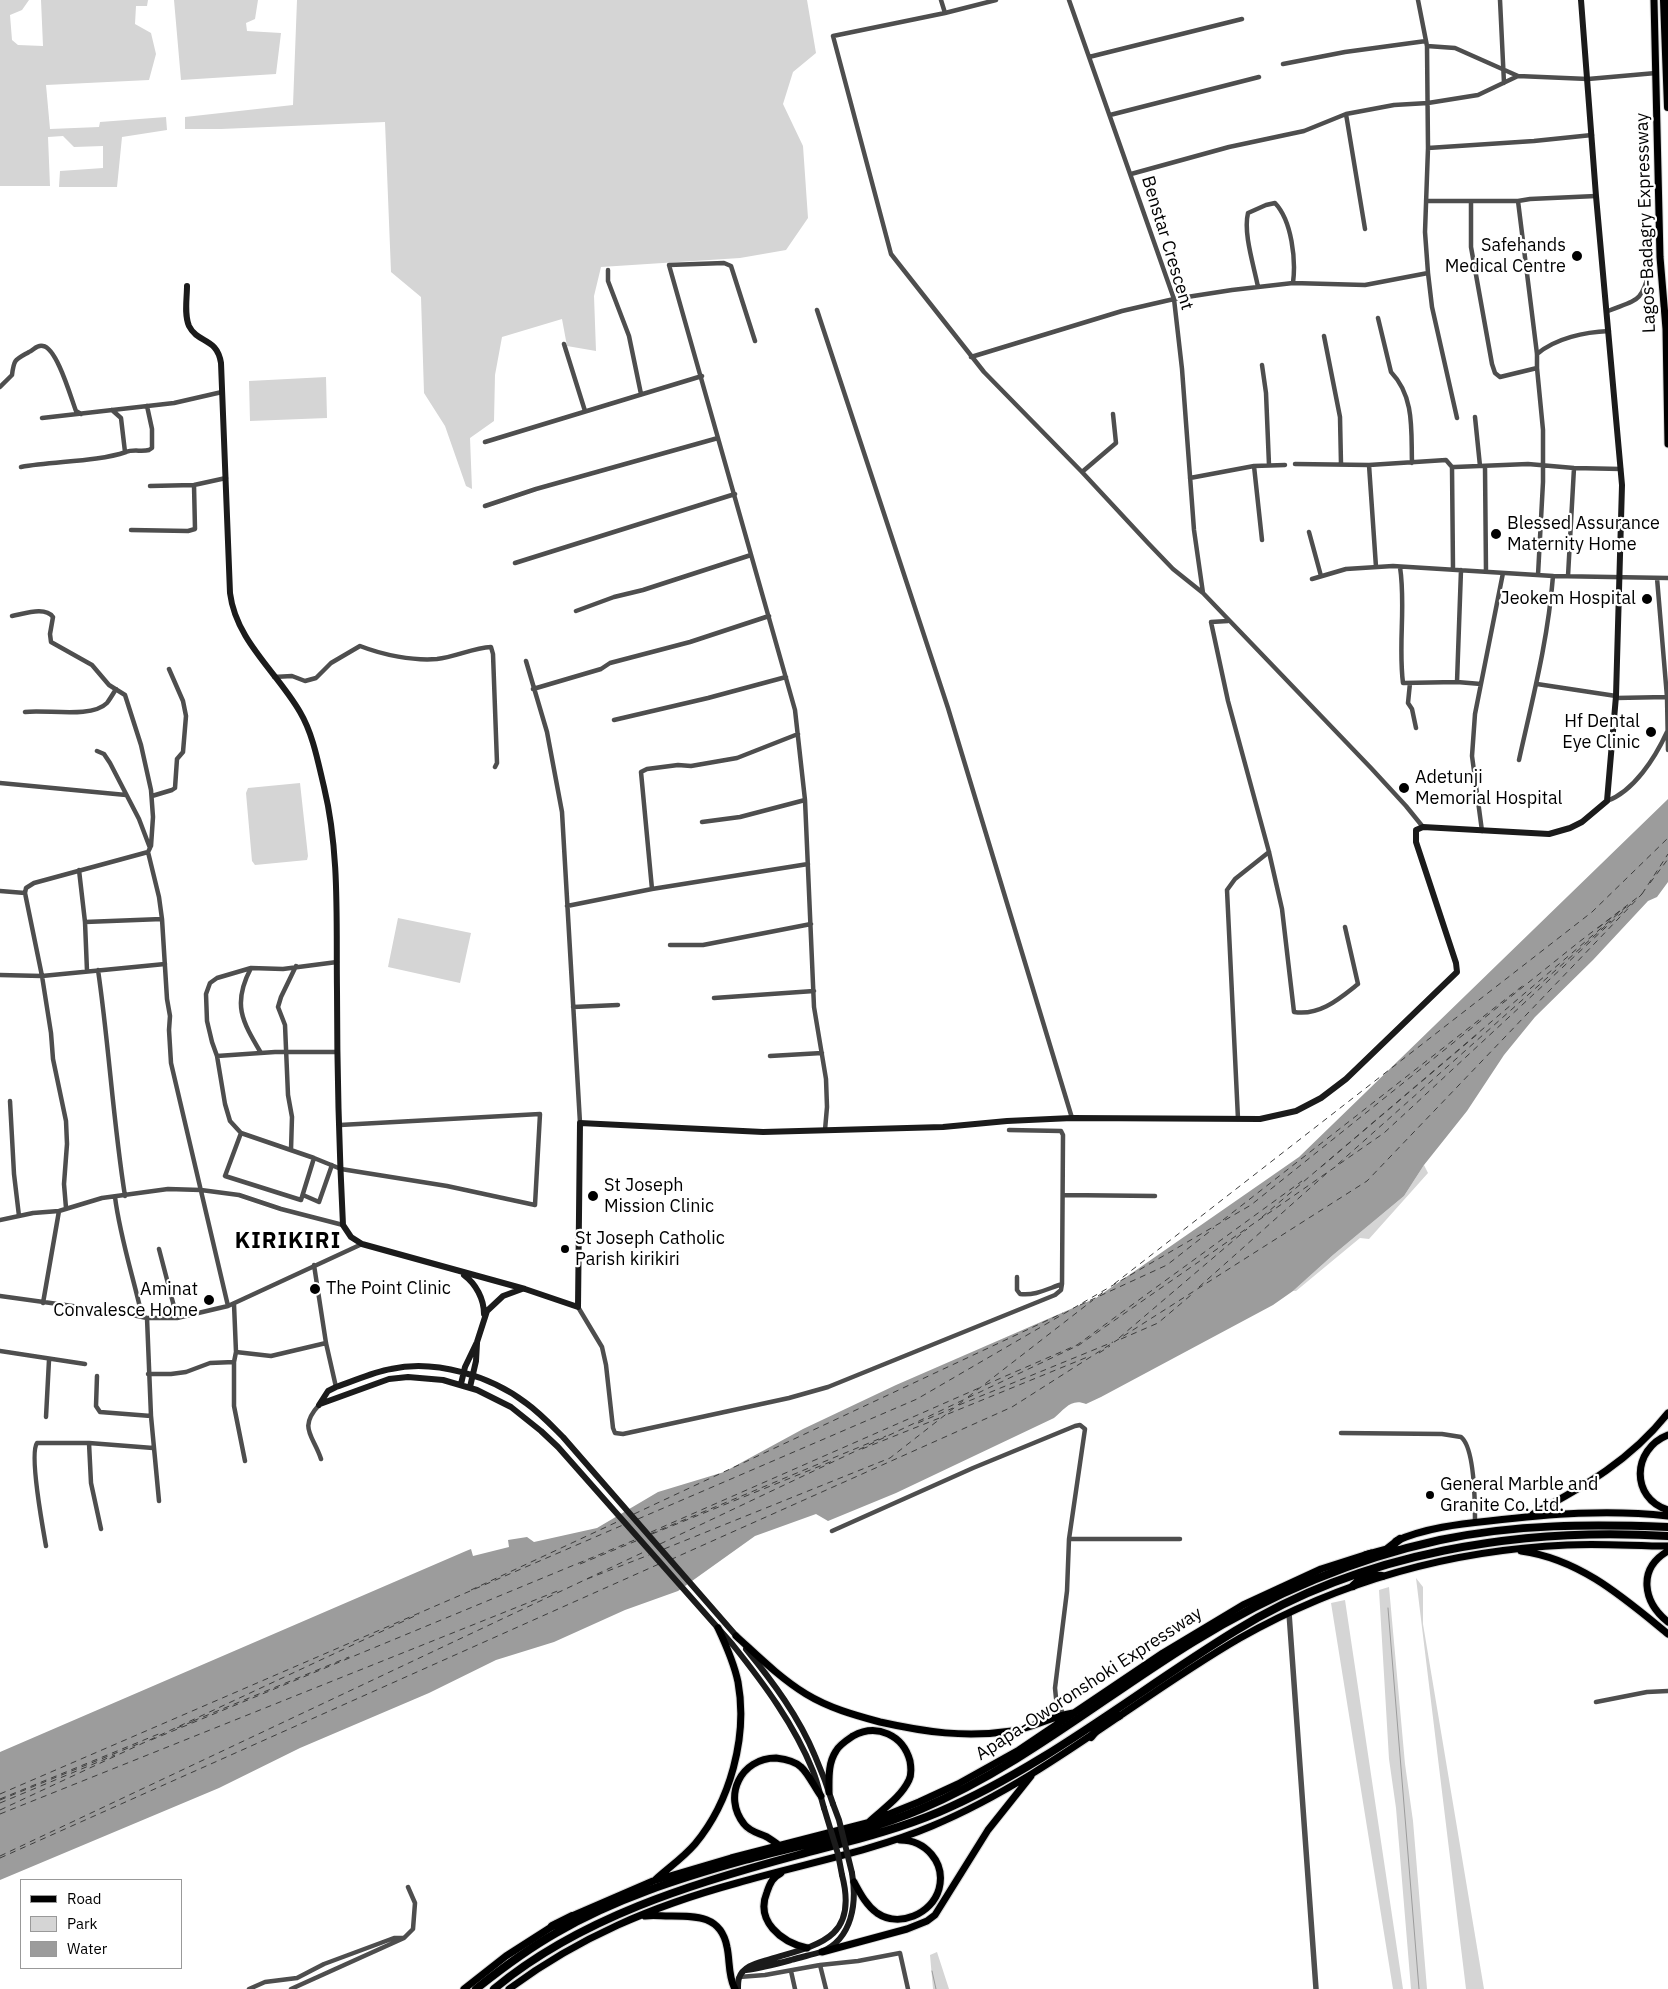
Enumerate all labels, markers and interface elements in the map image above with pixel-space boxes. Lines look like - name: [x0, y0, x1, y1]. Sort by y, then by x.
- street label: Lagos-Badagry Expressway: [1631, 112, 1661, 334]
- street label: Benstar Crescent: [1136, 173, 1198, 313]
- place label: Safehands Medical Centre: [1445, 235, 1566, 278]
- marker: Safehands Medical Centre: [1570, 249, 1584, 263]
- place label: Blessed Assurance Maternity Home: [1507, 513, 1660, 556]
- marker: Blessed Assurance Maternity Home: [1489, 527, 1503, 541]
- place label: Jeokem Hospital: [1500, 588, 1636, 610]
- marker: Jeokem Hospital: [1640, 592, 1654, 606]
- place label: Hf Dental Eye Clinic: [1562, 711, 1640, 754]
- marker: Hf Dental Eye Clinic: [1644, 725, 1658, 739]
- place label: Adetunji Memorial Hospital: [1415, 767, 1562, 810]
- marker: Adetunji Memorial Hospital: [1397, 781, 1411, 795]
- place label: St Joseph Mission Clinic: [604, 1175, 714, 1218]
- marker: St Joseph Mission Clinic: [586, 1189, 600, 1203]
- place label: St Joseph Catholic Parish kirikiri: [575, 1228, 725, 1270]
- district label: KIRIKIRI: [234, 1229, 342, 1255]
- marker: St Joseph Catholic Parish kirikiri: [559, 1243, 571, 1255]
- place label: The Point Clinic: [326, 1278, 451, 1300]
- place label: Aminat Convalesce Home: [53, 1279, 198, 1322]
- marker: The Point Clinic: [308, 1282, 322, 1296]
- marker: Aminat Convalesce Home: [202, 1293, 216, 1307]
- place label: General Marble and Granite Co. Ltd.: [1440, 1474, 1598, 1516]
- marker: General Marble and Granite Co. Ltd.: [1424, 1489, 1436, 1501]
- street label: Apapa-Oworonshoki Expressway: [972, 1603, 1206, 1765]
- legend: [20, 1879, 182, 1969]
- text: Road: [67, 1889, 102, 1908]
- text: Park: [67, 1914, 97, 1933]
- text: Water: [67, 1939, 107, 1958]

